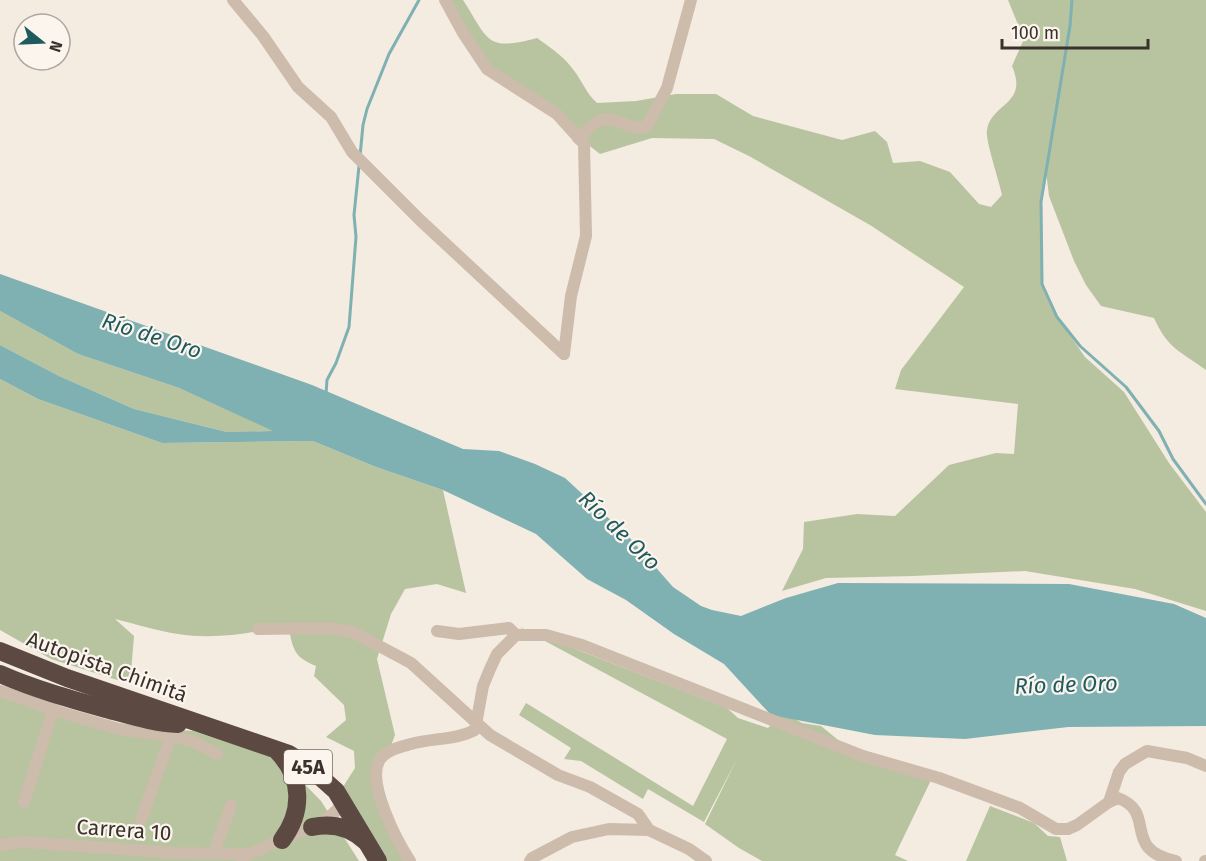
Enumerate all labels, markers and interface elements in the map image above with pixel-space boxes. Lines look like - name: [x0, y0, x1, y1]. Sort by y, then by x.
- north arrow: [12, 12, 72, 72]
- scale bar: [1002, 12, 1148, 50]
- text: 100 m: [1011, 22, 1059, 44]
- text: N: [45, 39, 66, 54]
- water label: Río de Oro: [99, 307, 205, 364]
- water label: Río de Oro: [573, 485, 666, 576]
- street label: Autopista Chimitá: [23, 626, 191, 708]
- water label: Río de Oro: [1014, 669, 1118, 700]
- road number: 45A: [284, 750, 332, 784]
- street label: Carrera 10: [76, 814, 172, 846]

